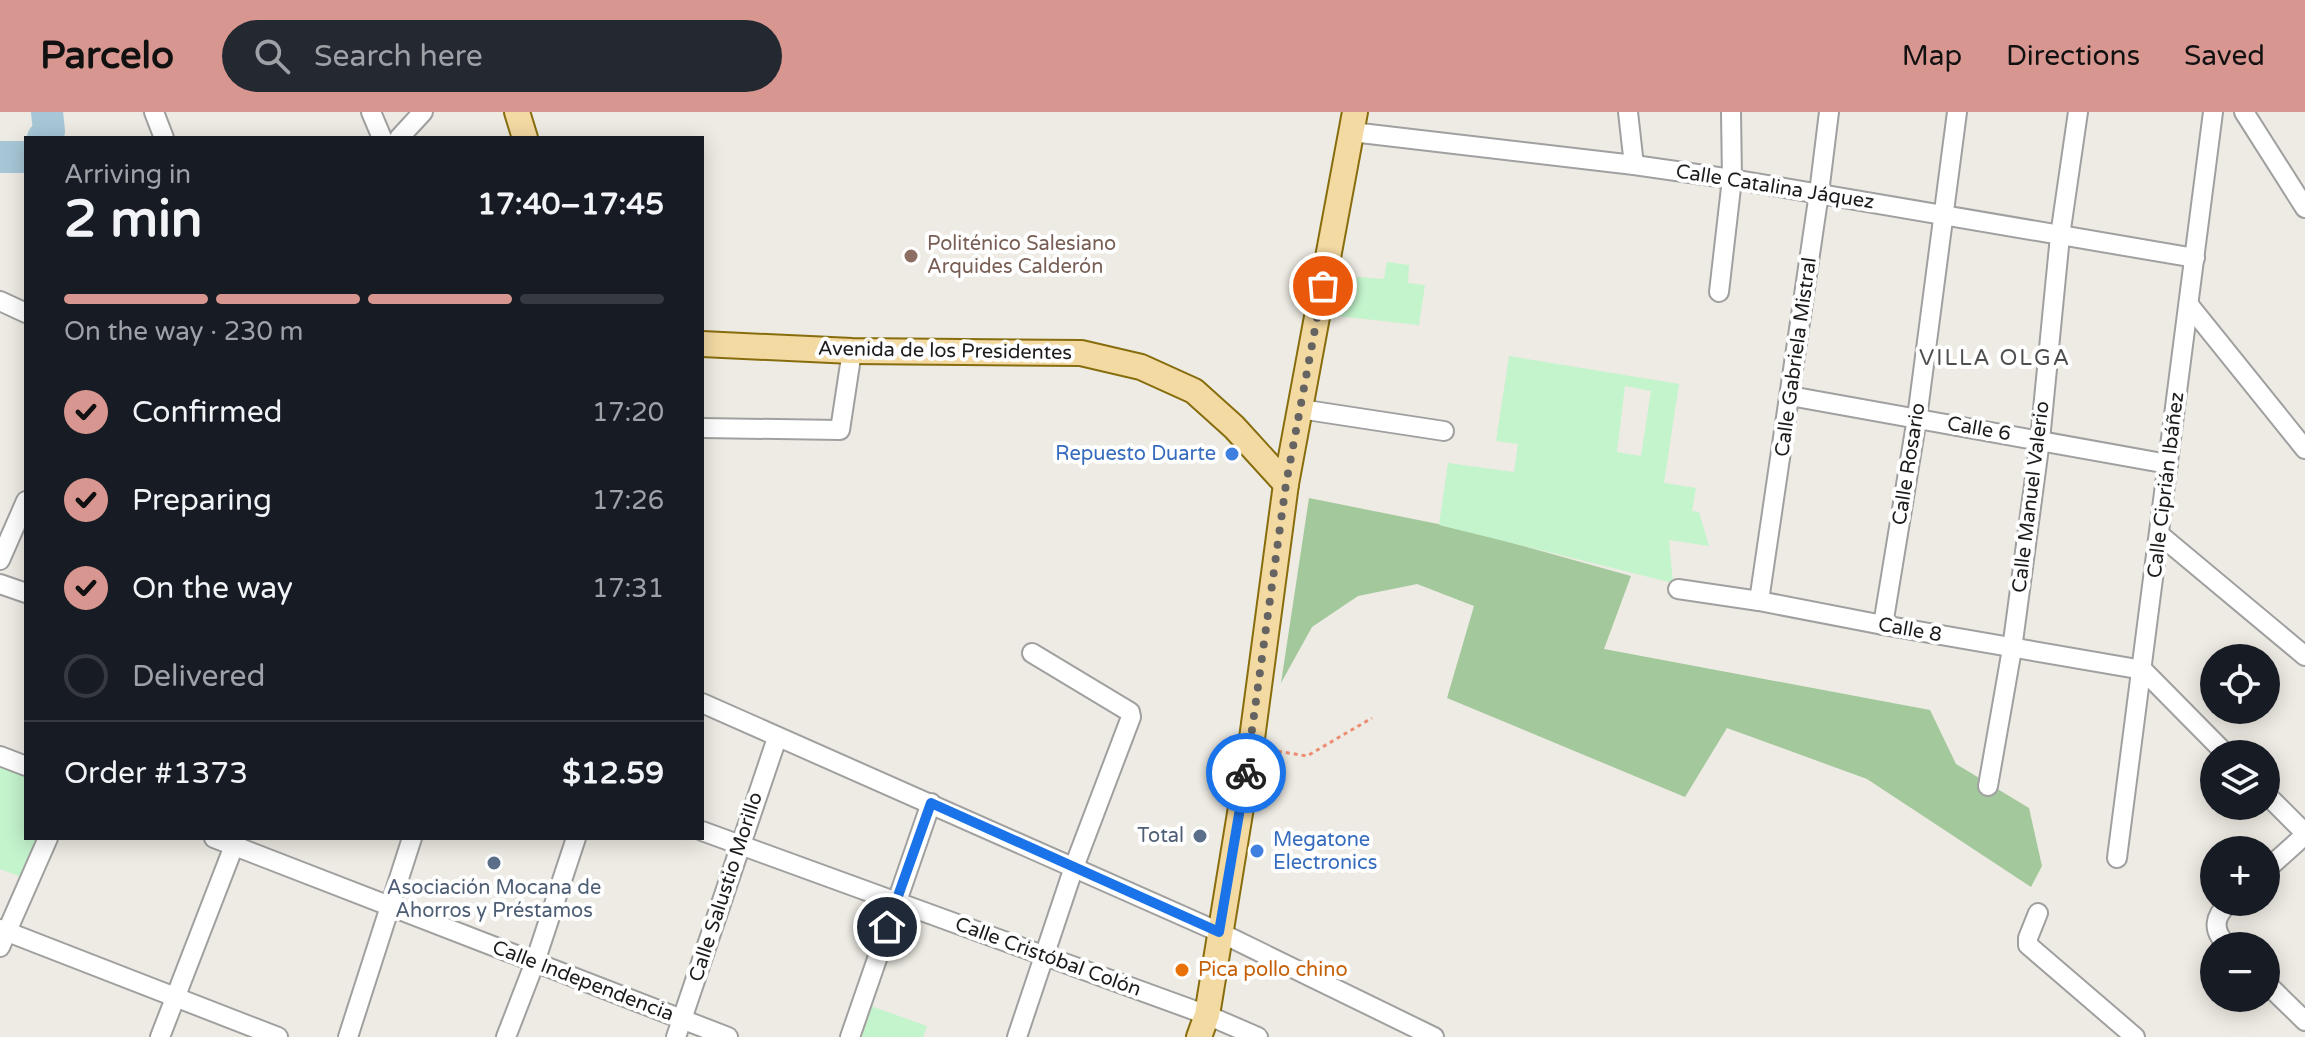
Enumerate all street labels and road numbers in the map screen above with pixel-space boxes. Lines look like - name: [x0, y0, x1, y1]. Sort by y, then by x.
- street label: Calle Catalina Jáquez: [1674, 159, 1876, 215]
- street label: Calle Gabriela Mistral: [1770, 256, 1822, 458]
- street label: Avenida de los Presidentes: [818, 337, 1072, 365]
- street label: Calle Ciprián Ibáñez: [2143, 391, 2189, 579]
- street label: Calle Manuel Valerio: [2007, 400, 2055, 594]
- street label: Calle Rosario: [1887, 401, 1931, 527]
- street label: Calle 6: [1945, 412, 2013, 446]
- street label: Calle 8: [1876, 613, 1944, 647]
- street label: Calle Salustio Morillo: [684, 789, 768, 985]
- street label: Calle Cristóbal Colón: [952, 912, 1144, 1002]
- street label: Calle Independencia: [489, 935, 677, 1027]

